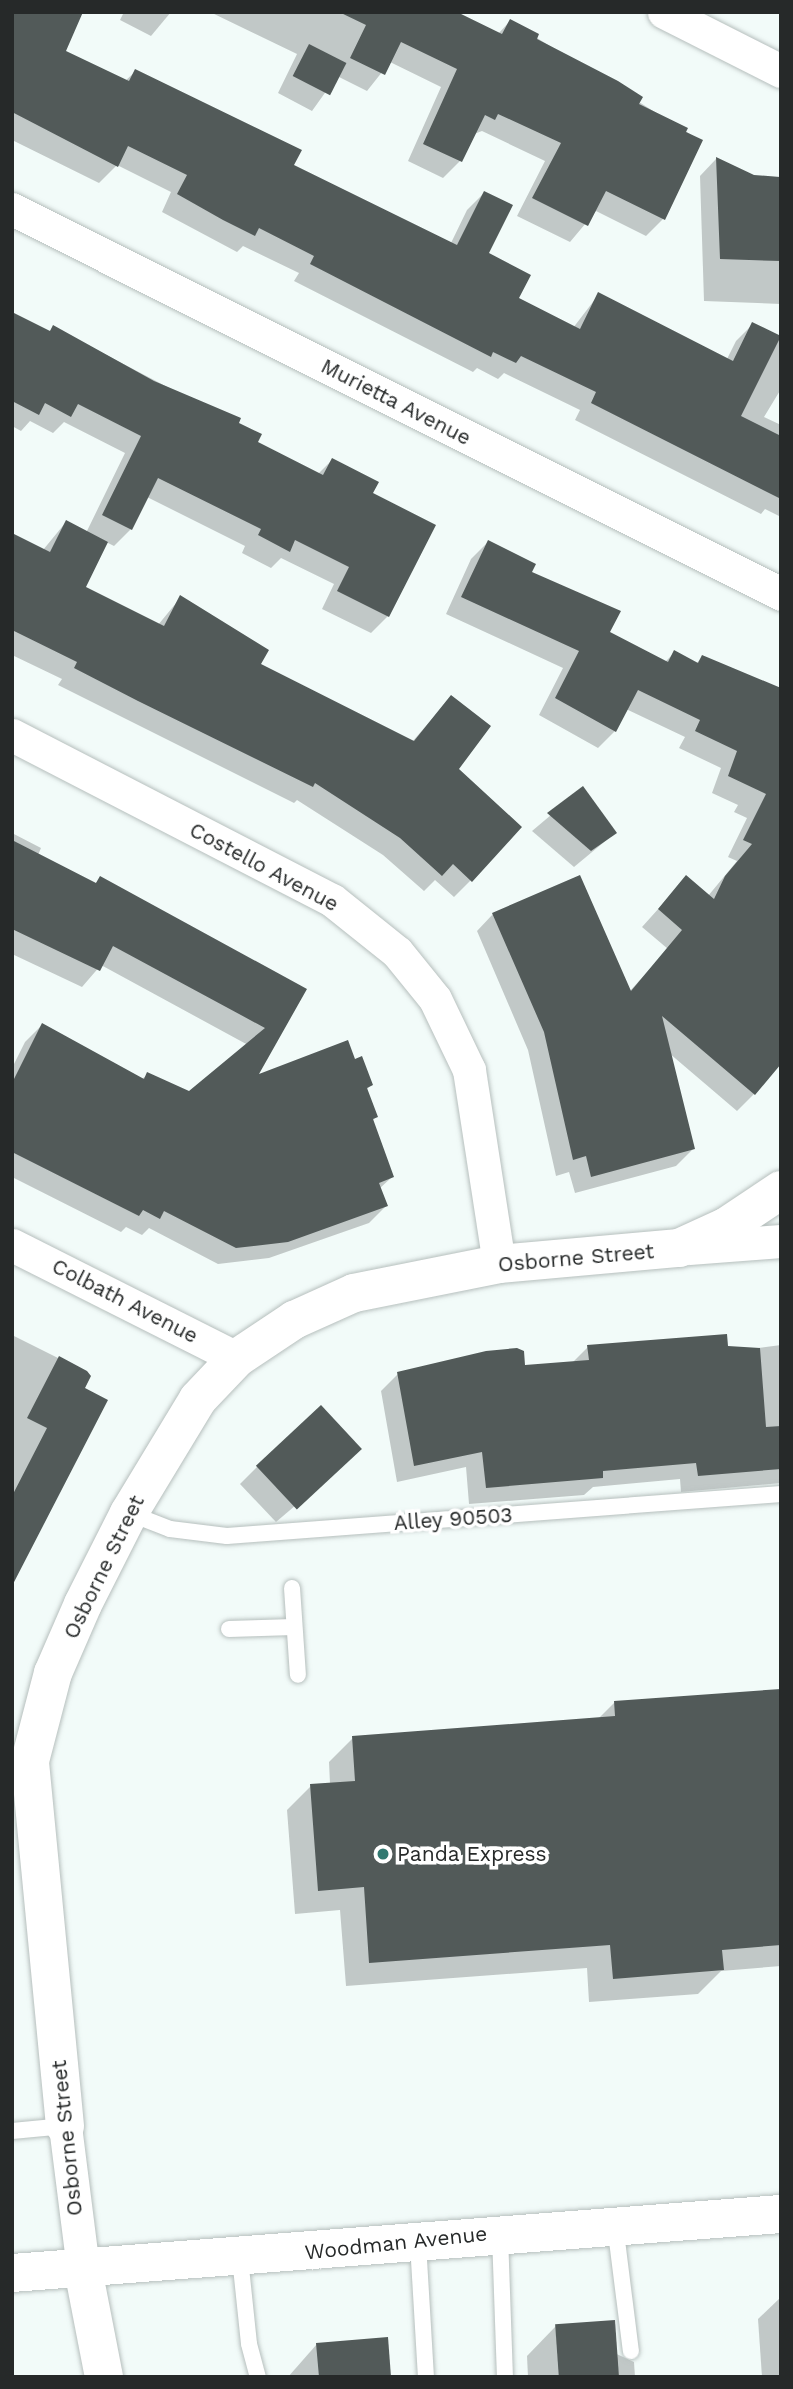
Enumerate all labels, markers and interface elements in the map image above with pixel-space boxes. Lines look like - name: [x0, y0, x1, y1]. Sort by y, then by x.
- street label: Murietta Avenue: [316, 353, 476, 451]
- street label: Costello Avenue: [185, 817, 343, 917]
- street label: Osborne Street: [497, 1239, 655, 1277]
- street label: Colbath Avenue: [47, 1253, 203, 1349]
- street label: Osborne Street: [58, 1491, 150, 1643]
- street label: Alley 90503: [393, 1502, 513, 1536]
- place label: Panda Express: [397, 1841, 547, 1867]
- marker: Panda Express: [375, 1846, 391, 1862]
- street label: Osborne Street: [46, 2059, 88, 2217]
- street label: Woodman Avenue: [303, 2221, 489, 2265]

